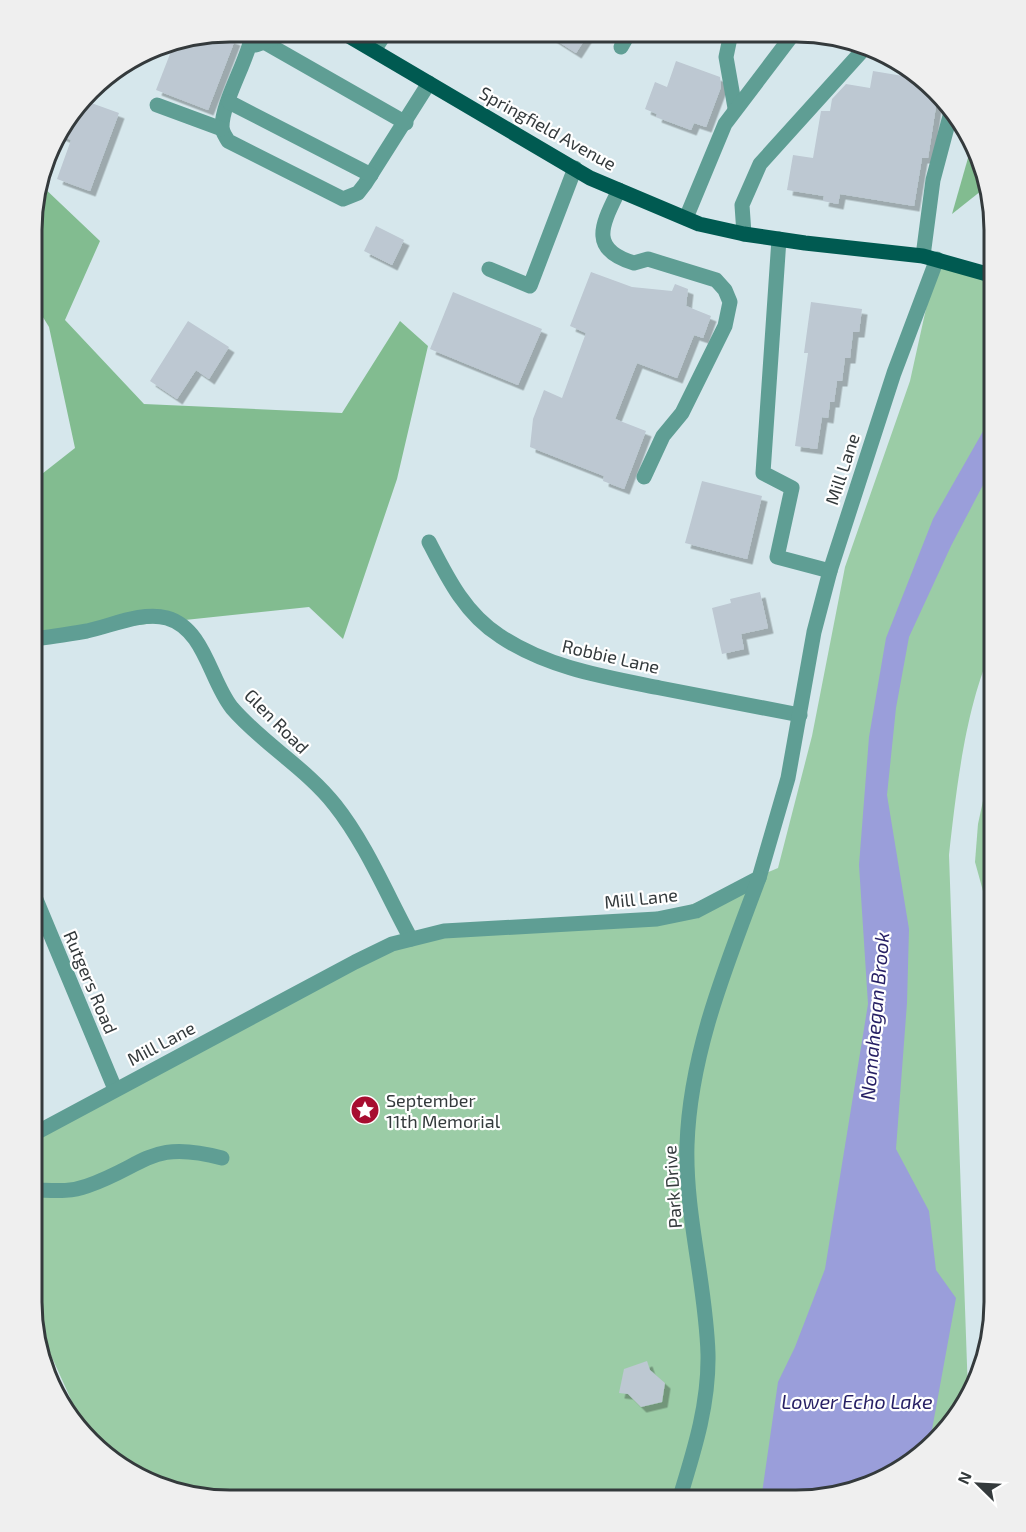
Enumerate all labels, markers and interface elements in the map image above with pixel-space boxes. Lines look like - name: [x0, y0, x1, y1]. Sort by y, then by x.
- street label: Springfield Avenue: [476, 81, 620, 175]
- street label: Mill Lane: [820, 431, 864, 507]
- street label: Robbie Lane: [560, 634, 662, 678]
- street label: Glen Road: [240, 684, 314, 758]
- street label: Mill Lane: [603, 883, 679, 913]
- street label: Rutgers Road: [59, 927, 123, 1037]
- water label: Nomahegan Brook: [855, 931, 893, 1101]
- street label: Mill Lane: [123, 1016, 199, 1070]
- place label: September 11th Memorial: [386, 1089, 501, 1132]
- place icon: September 11th Memorial: [349, 1094, 381, 1126]
- street label: Park Drive: [658, 1145, 686, 1229]
- water label: Lower Echo Lake: [781, 1389, 933, 1413]
- north arrow: [948, 1454, 1008, 1514]
- text: N: [953, 1469, 975, 1487]

